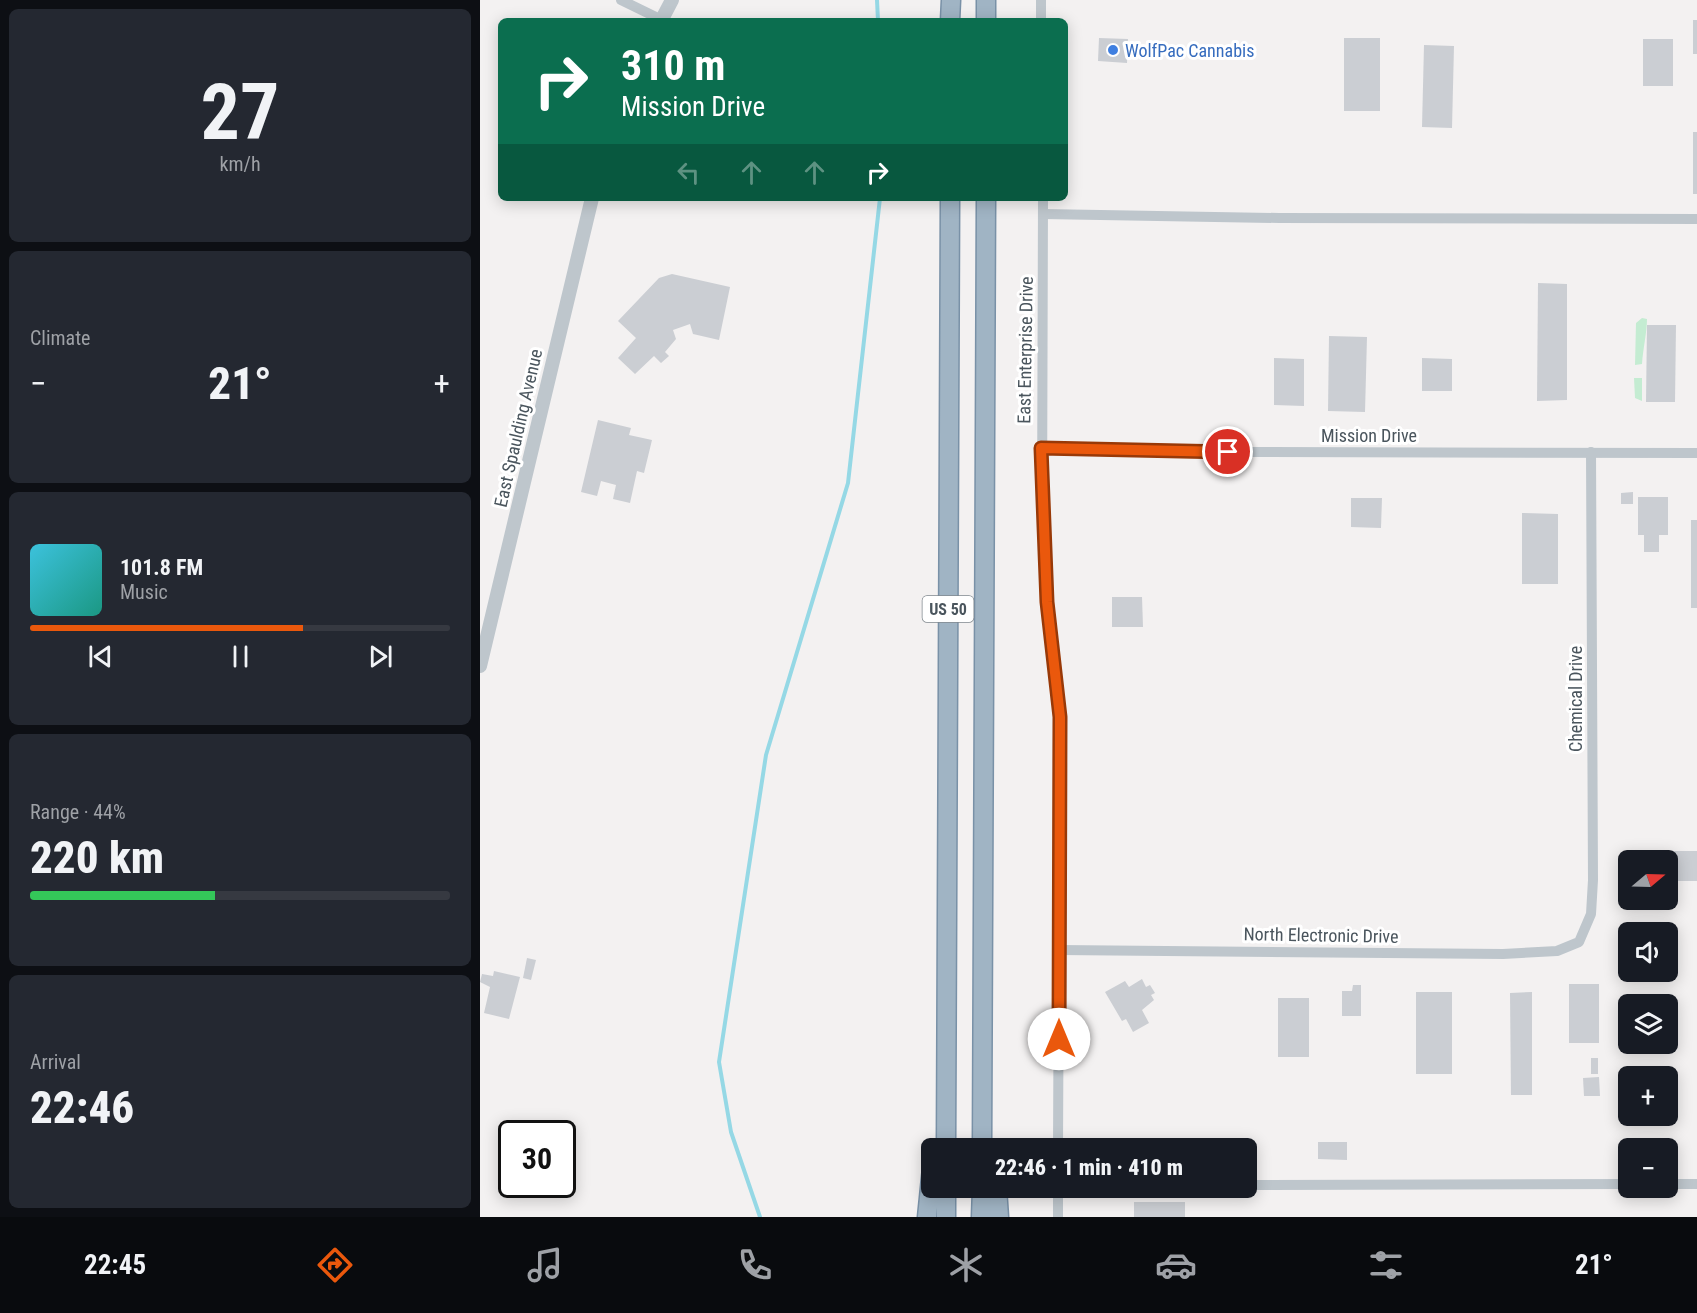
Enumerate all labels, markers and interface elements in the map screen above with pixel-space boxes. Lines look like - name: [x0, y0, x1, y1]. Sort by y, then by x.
- place label: WolfPac Cannabis: [1125, 40, 1254, 61]
- text: 310 m: [621, 41, 726, 90]
- icon: right: [522, 42, 600, 120]
- marker: WolfPac Cannabis: [1106, 43, 1120, 57]
- text: 27: [201, 67, 279, 158]
- text: Mission Drive: [621, 91, 765, 123]
- text: km/h: [219, 152, 261, 176]
- icon: left: [672, 156, 705, 189]
- icon: ahead: [735, 156, 768, 189]
- icon: ahead: [798, 156, 831, 189]
- icon: right: [861, 156, 894, 189]
- street label: East Enterprise Drive: [1013, 276, 1037, 424]
- text: Climate: [30, 326, 90, 350]
- street label: East Spaulding Avenue: [490, 347, 546, 509]
- text: 21°: [208, 357, 272, 410]
- text: −: [30, 364, 47, 403]
- text: +: [434, 364, 450, 403]
- street label: Mission Drive: [1321, 425, 1417, 446]
- pin: [1202, 426, 1253, 477]
- icon: arrive: [1211, 435, 1244, 468]
- text: 101.8 FM: [120, 555, 203, 580]
- text: Music: [120, 580, 168, 604]
- road number: US 50: [922, 596, 974, 622]
- icon: previous: [84, 640, 117, 673]
- icon: pause: [224, 640, 257, 673]
- icon: next: [364, 640, 397, 673]
- street label: Chemical Drive: [1565, 646, 1586, 752]
- text: Range · 44%: [30, 800, 126, 824]
- text: 220 km: [30, 831, 164, 884]
- north arrow: [1618, 850, 1678, 910]
- map controls: [1618, 850, 1678, 1198]
- button: sound: [1618, 922, 1678, 982]
- street label: North Electronic Drive: [1243, 923, 1399, 947]
- button: layers: [1618, 994, 1678, 1054]
- position arrow: [1027, 1007, 1091, 1071]
- text: Arrival: [30, 1050, 81, 1074]
- button: +: [1618, 1066, 1678, 1126]
- text: 22:46: [30, 1081, 134, 1134]
- speed limit sign: 30: [498, 1120, 576, 1198]
- button: −: [1618, 1138, 1678, 1198]
- text: 22:46 · 1 min · 410 m: [995, 1155, 1183, 1180]
- icon: directions: [314, 1244, 356, 1286]
- icon: music: [524, 1244, 566, 1286]
- icon: phone: [734, 1244, 776, 1286]
- icon: climate: [945, 1244, 987, 1286]
- icon: car: [1155, 1244, 1197, 1286]
- icon: filters: [1365, 1244, 1407, 1286]
- text: 22:45: [84, 1249, 146, 1281]
- text: 21°: [1575, 1249, 1613, 1281]

